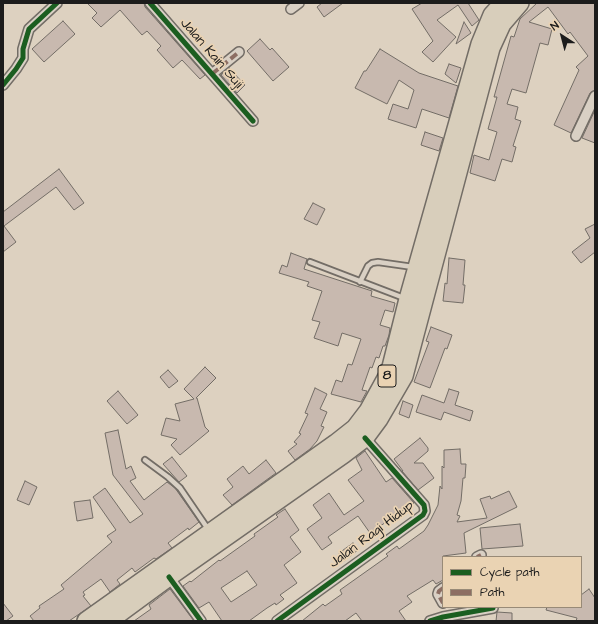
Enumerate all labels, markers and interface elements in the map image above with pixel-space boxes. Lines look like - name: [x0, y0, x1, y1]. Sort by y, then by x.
- street label: Jalan Kain Suji: [176, 15, 246, 93]
- north arrow: [542, 16, 582, 56]
- text: N: [547, 18, 562, 34]
- road number: 8: [378, 365, 396, 387]
- street label: Jalan Ragi Hidup: [327, 498, 417, 572]
- legend: [442, 556, 582, 608]
- text: Cycle path: [480, 564, 539, 581]
- text: Path: [480, 584, 505, 601]

